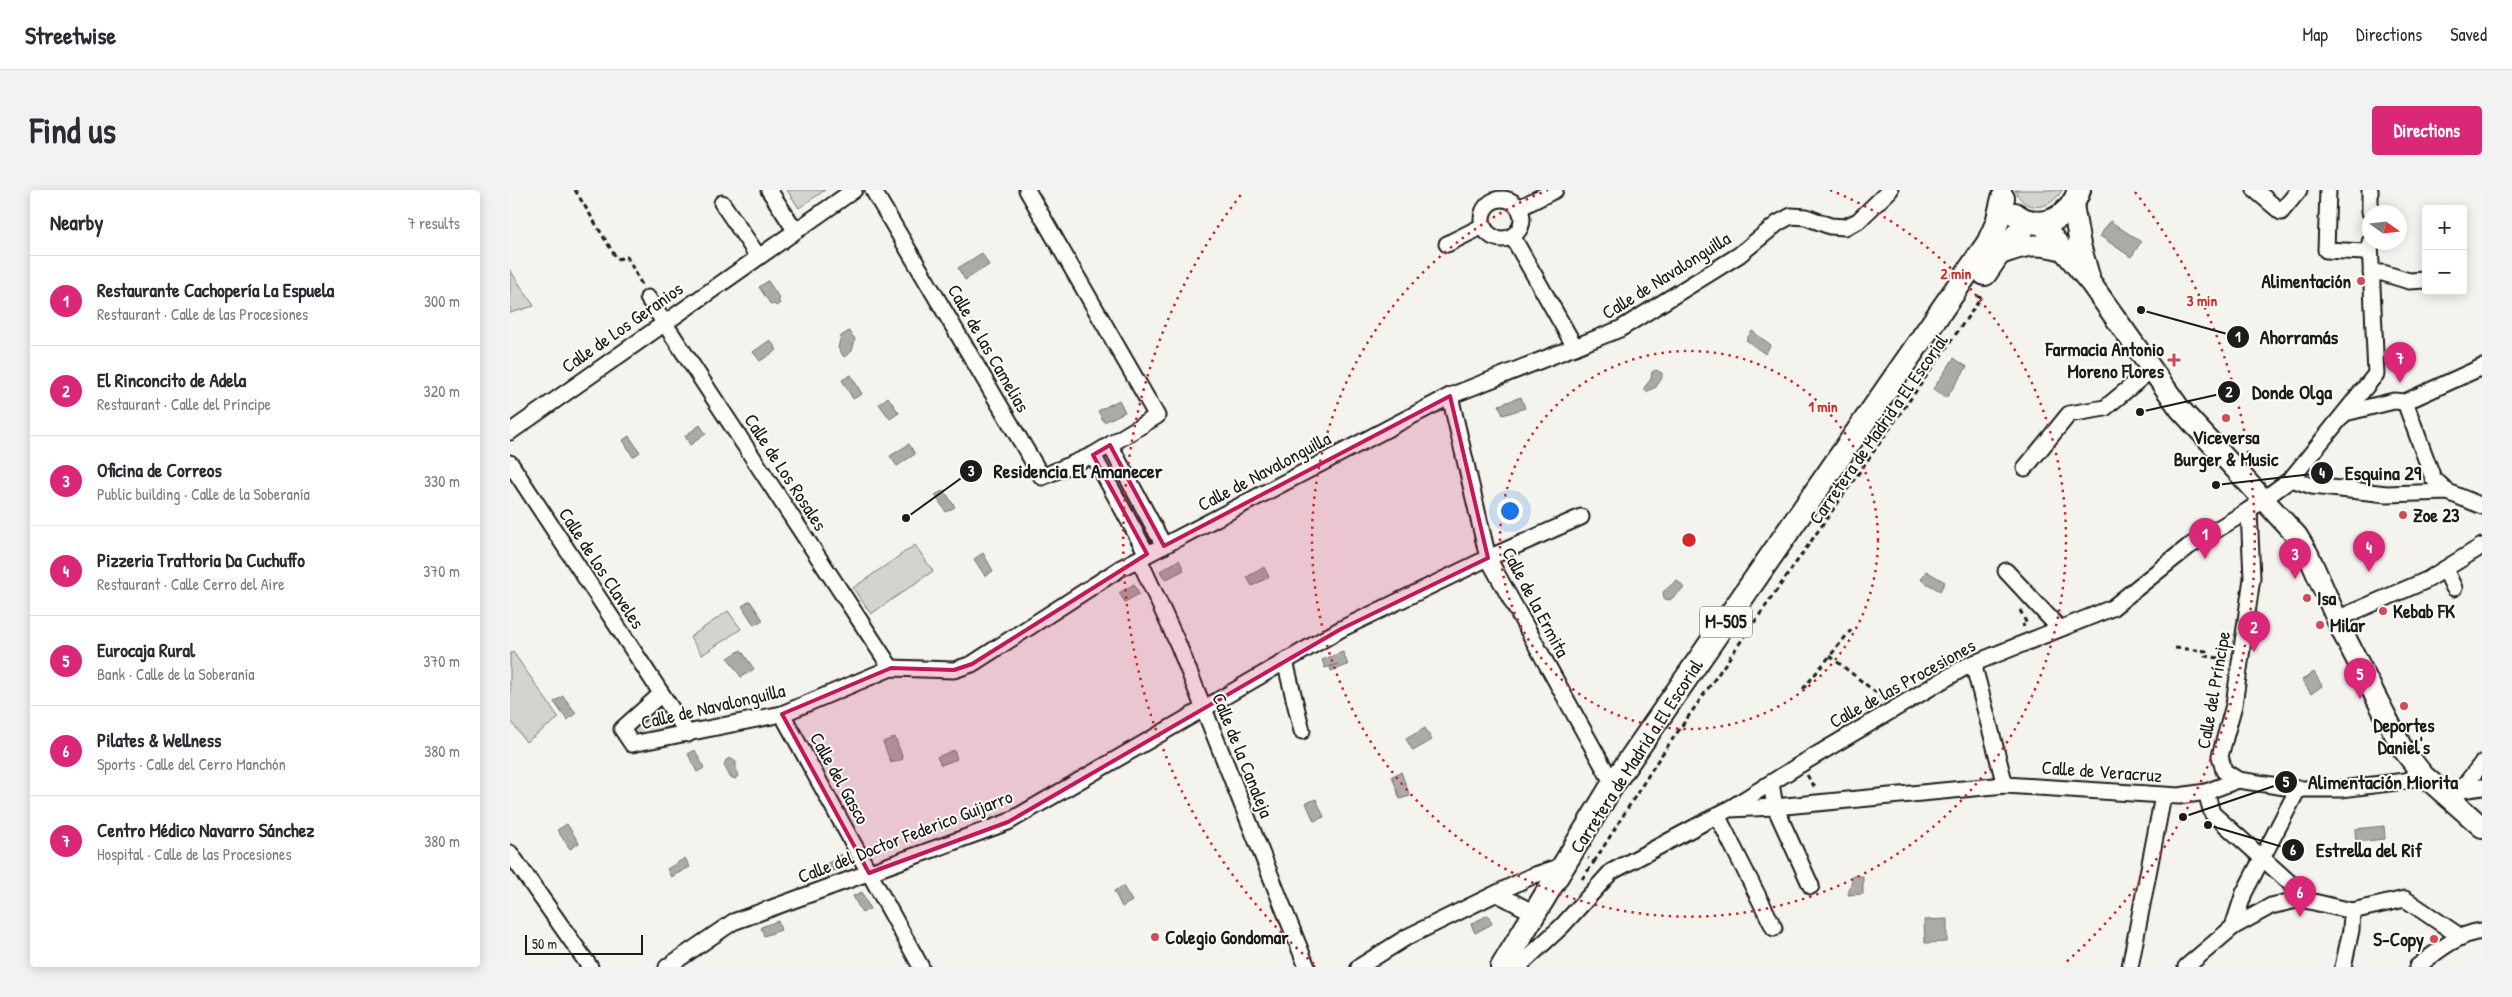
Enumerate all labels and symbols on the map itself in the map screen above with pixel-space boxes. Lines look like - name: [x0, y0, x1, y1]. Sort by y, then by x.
- north arrow: [2362, 205, 2407, 250]
- street label: Calle de Navalonguilla: [1597, 225, 1736, 325]
- text: 2 min: [1941, 263, 1972, 284]
- place label: Alimentación: [2261, 268, 2351, 294]
- street label: Calle de Los Geranios: [556, 275, 688, 379]
- marker: Alimentación: [2355, 275, 2367, 287]
- street label: Calle de las Camelias: [942, 279, 1036, 417]
- text: 3 min: [2187, 290, 2217, 311]
- callout: Ahorramás: [2225, 319, 2349, 354]
- text: Ahorramás: [2260, 323, 2339, 350]
- text: 1: [2235, 326, 2241, 347]
- street label: Carretera de Madrid a El Escorial: [1802, 328, 1954, 529]
- place label: Farmacia Antonio Moreno Flores: [2045, 336, 2165, 384]
- pin: 7: [2384, 342, 2416, 383]
- marker: Farmacia Antonio Moreno Flores: [2168, 354, 2180, 366]
- callout: Donde Olga: [2216, 375, 2342, 410]
- text: Donde Olga: [2252, 378, 2332, 406]
- text: 2: [2225, 381, 2233, 402]
- text: 1 min: [1808, 396, 1838, 417]
- street label: Calle de Los Rosales: [738, 408, 834, 536]
- marker: Viceversa Burger & Music: [2220, 412, 2232, 424]
- place label: Viceversa Burger & Music: [2174, 424, 2279, 473]
- street label: Calle de Navalonguilla: [1193, 425, 1336, 517]
- callout: Residencia El Amanecer: [958, 453, 1172, 488]
- callout: Esquina 29: [2309, 455, 2431, 490]
- text: Residencia El Amanecer: [993, 457, 1163, 484]
- text: Esquina 29: [2345, 459, 2422, 487]
- text: 3: [968, 460, 975, 481]
- text: 4: [2319, 462, 2325, 483]
- your location: [1497, 498, 1523, 524]
- street label: Calle de los Claveles: [553, 502, 651, 634]
- place label: Zoe 23: [2413, 502, 2460, 528]
- marker: Zoe 23: [2397, 509, 2409, 521]
- pin: 1: [2189, 518, 2221, 559]
- centre of rings: [1680, 531, 1698, 549]
- pin: 4: [2353, 531, 2385, 572]
- pin: 3: [2279, 538, 2311, 579]
- street label: Calle de la Ermita: [1496, 542, 1576, 662]
- place label: Isa: [2317, 585, 2337, 611]
- marker: Isa: [2301, 592, 2313, 604]
- place label: Kebab FK: [2393, 598, 2455, 624]
- marker: Kebab FK: [2377, 605, 2389, 617]
- road number: M-505: [1700, 607, 1752, 638]
- pin: 2: [2238, 611, 2270, 652]
- place label: Milar: [2330, 612, 2366, 638]
- marker: Milar: [2314, 619, 2326, 631]
- street label: Calle del Príncipe: [2190, 629, 2236, 751]
- street label: Calle de las Procesiones: [1824, 632, 1980, 734]
- street label: Carretera de Madrid a El Escorial: [1563, 653, 1709, 858]
- pin: 5: [2344, 658, 2376, 699]
- street label: Calle de Navalonguilla: [638, 677, 788, 735]
- street label: Calle de la Canaleja: [1206, 689, 1280, 822]
- marker: Deportes Daniel's: [2398, 700, 2410, 712]
- place label: Deportes Daniel's: [2373, 712, 2435, 760]
- street label: Calle del Gasco: [804, 727, 876, 829]
- street label: Calle de Veracruz: [2041, 754, 2163, 788]
- callout: Alimentación Miorita: [2273, 765, 2468, 800]
- text: Alimentación Miorita: [2308, 768, 2458, 795]
- text: 5: [2283, 771, 2290, 792]
- street label: Calle del Doctor Federico Guijarro: [794, 783, 1016, 889]
- callout: Estrella del Rif: [2280, 832, 2432, 867]
- text: Estrella del Rif: [2316, 836, 2423, 863]
- text: 6: [2290, 839, 2296, 860]
- pin: 6: [2284, 876, 2316, 917]
- place label: Colegio Gondomar: [1165, 924, 1289, 951]
- place label: S-Copy: [2373, 926, 2424, 953]
- marker: Colegio Gondomar: [1149, 931, 1161, 943]
- scale bar: [525, 932, 642, 955]
- marker: S-Copy: [2428, 933, 2440, 945]

